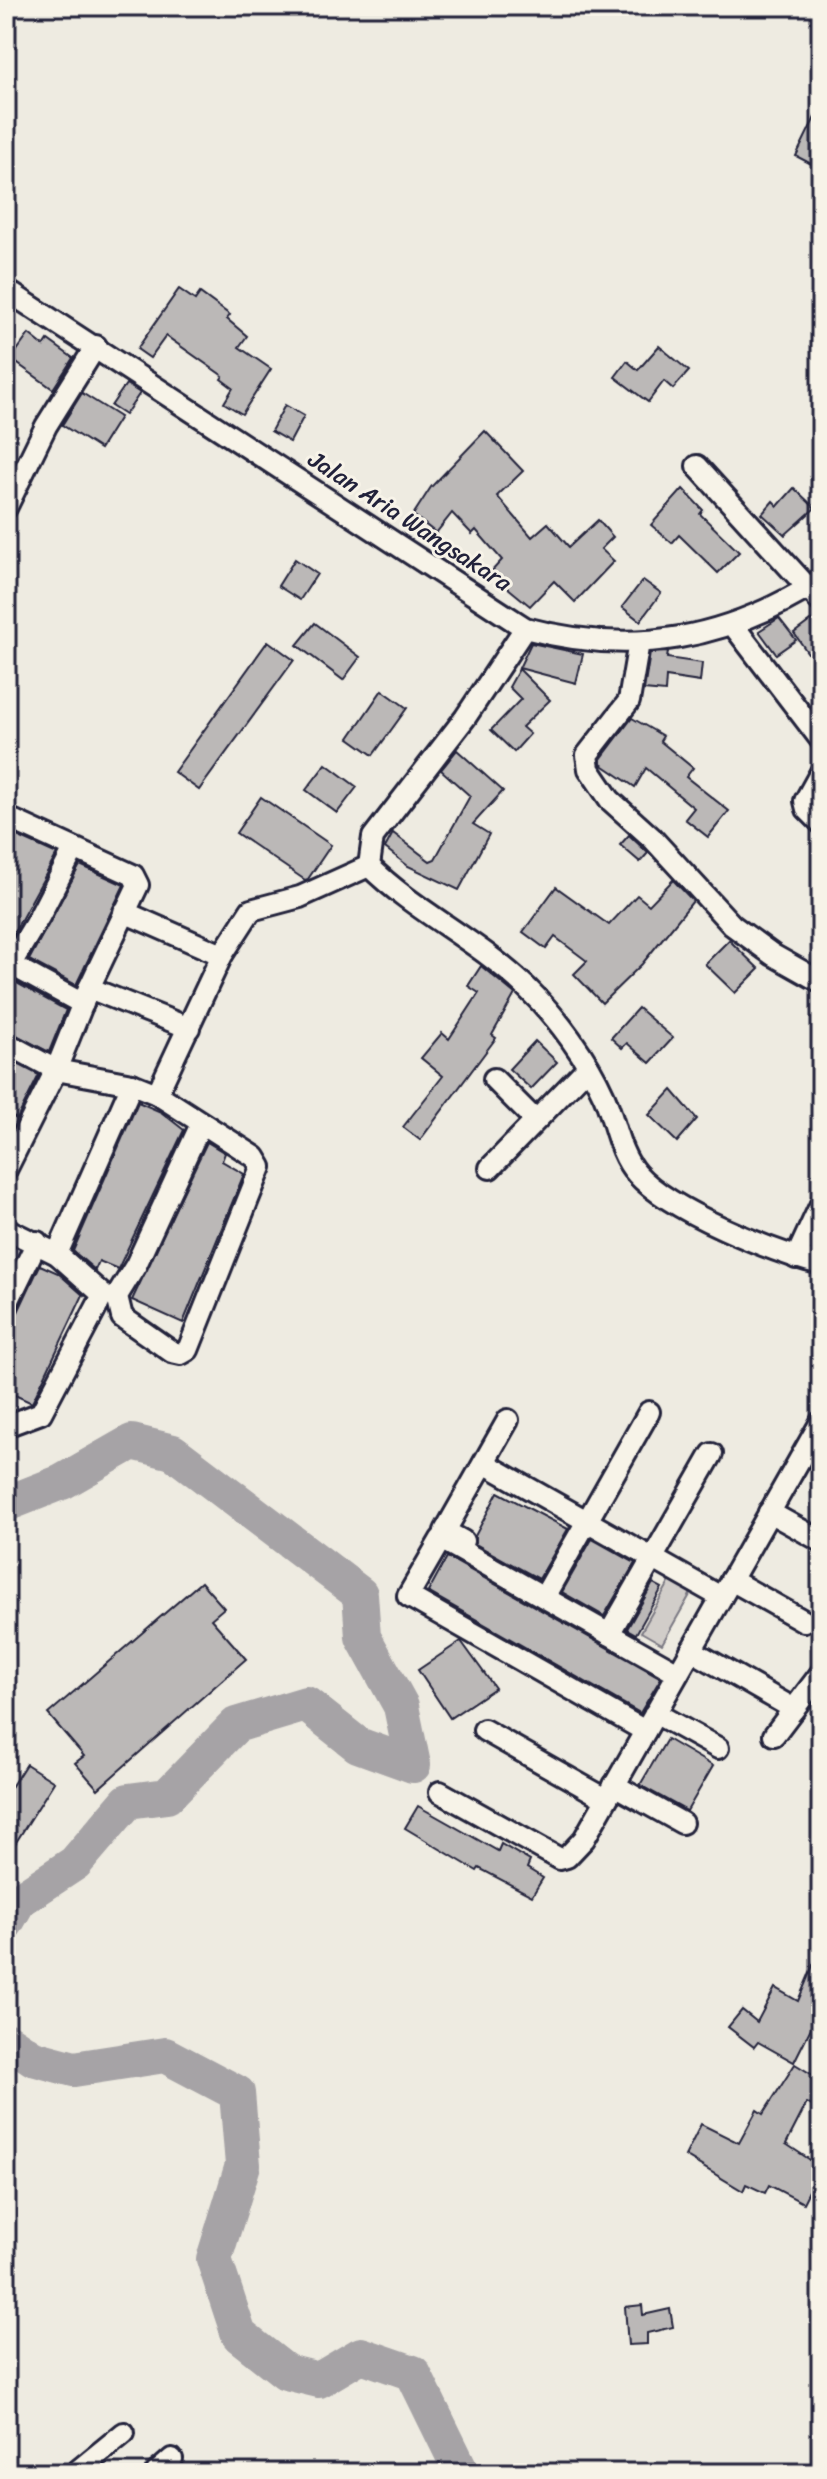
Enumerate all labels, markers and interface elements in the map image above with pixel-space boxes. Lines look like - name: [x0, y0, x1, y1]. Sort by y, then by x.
- street label: Jalan Aria Wangsakara: [299, 439, 521, 603]

